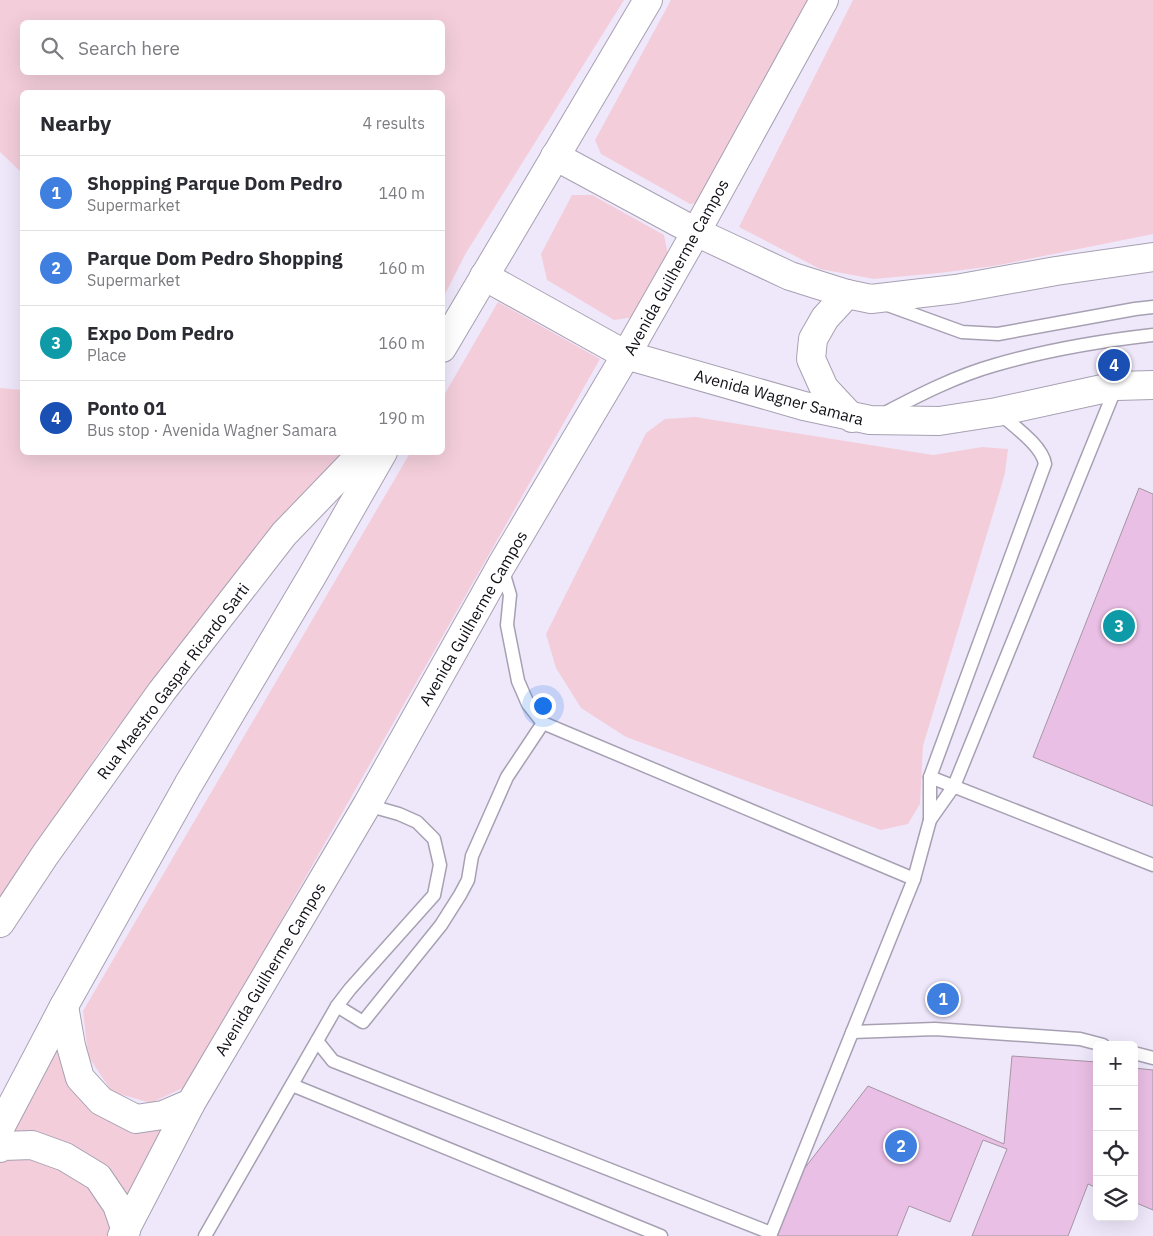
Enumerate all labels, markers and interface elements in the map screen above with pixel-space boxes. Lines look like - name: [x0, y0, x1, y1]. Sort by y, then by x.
- search box: [20, 20, 445, 75]
- icon: search: [38, 34, 66, 62]
- text: Search here: [78, 36, 180, 60]
- text: Nearby: [40, 109, 111, 137]
- text: 4 results: [362, 113, 425, 133]
- text: Shopping Parque Dom Pedro: [87, 171, 342, 195]
- street label: Avenida Guilherme Campos: [619, 175, 733, 359]
- text: 1: [51, 183, 61, 203]
- text: 140 m: [378, 183, 425, 203]
- text: Supermarket: [87, 195, 180, 215]
- text: Parque Dom Pedro Shopping: [87, 246, 342, 270]
- text: 2: [51, 258, 61, 278]
- text: 160 m: [378, 258, 425, 278]
- text: Supermarket: [87, 270, 180, 290]
- text: Expo Dom Pedro: [87, 321, 234, 345]
- text: 3: [51, 333, 61, 353]
- text: 160 m: [378, 333, 425, 353]
- text: Place: [87, 345, 126, 365]
- pin: 4: [1098, 346, 1130, 384]
- street label: Avenida Wagner Samara: [692, 365, 866, 429]
- text: Ponto 01: [87, 396, 166, 420]
- text: 4: [51, 408, 61, 428]
- text: 190 m: [378, 408, 425, 428]
- text: Bus stop · Avenida Wagner Samara: [87, 420, 337, 440]
- street label: Avenida Guilherme Campos: [415, 527, 531, 709]
- street label: Rua Maestro Gaspar Ricardo Sarti: [93, 579, 253, 783]
- pin: 3: [1103, 607, 1135, 645]
- your location: [530, 693, 556, 719]
- street label: Avenida Guilherme Campos: [210, 879, 330, 1059]
- pin: 1: [927, 980, 959, 1018]
- map controls: [1093, 1041, 1138, 1221]
- button: +: [1093, 1041, 1138, 1086]
- button: −: [1093, 1086, 1138, 1131]
- pin: 2: [885, 1127, 917, 1165]
- button: locate: [1093, 1131, 1138, 1176]
- button: layers: [1093, 1176, 1138, 1221]

